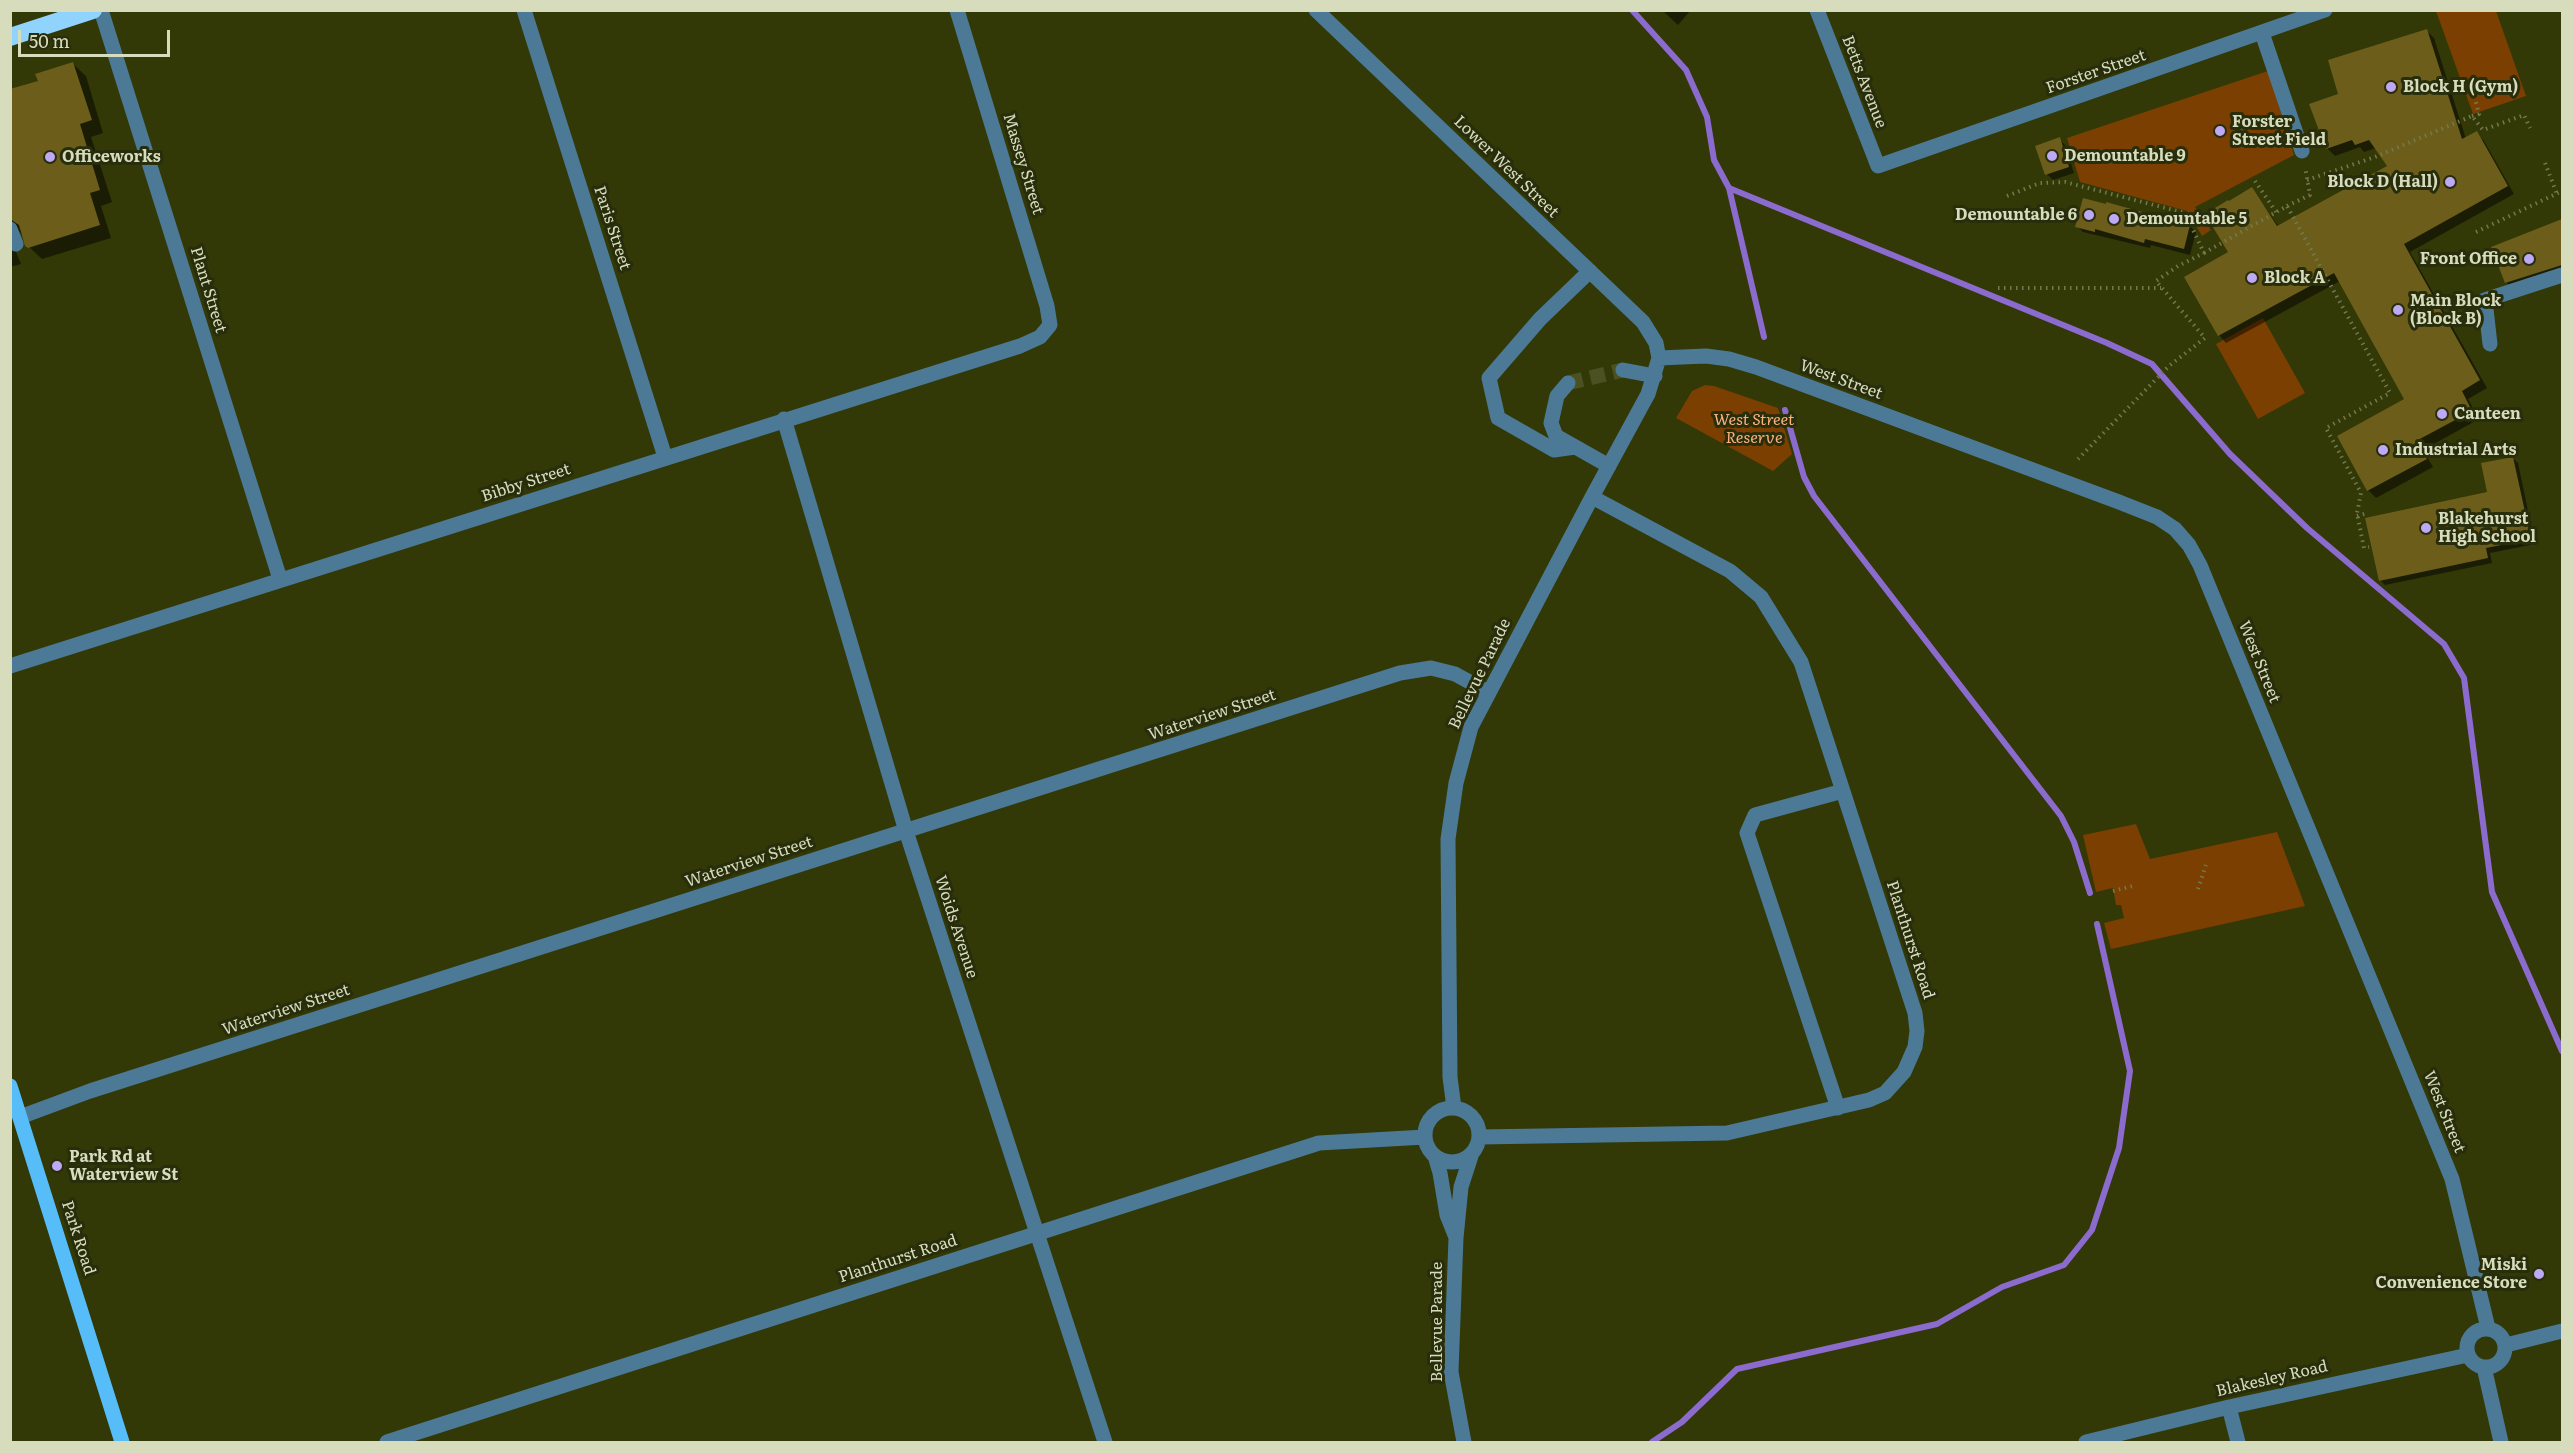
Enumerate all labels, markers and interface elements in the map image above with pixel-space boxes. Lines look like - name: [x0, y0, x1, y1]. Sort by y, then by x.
- scale bar: [21, 18, 172, 56]
- text: 50 m: [29, 27, 70, 54]
- street label: Betts Avenue: [1838, 33, 1890, 131]
- street label: Forster Street: [2044, 46, 2148, 98]
- place label: Block H (Gym): [2403, 77, 2518, 97]
- marker: Block H (Gym): [2384, 80, 2398, 94]
- street label: Massey Street: [998, 111, 1048, 217]
- street label: Lower West Street: [1450, 112, 1562, 222]
- place label: Forster Street Field: [2232, 112, 2326, 150]
- marker: Forster Street Field: [2213, 124, 2227, 138]
- place label: Demountable 9: [2064, 146, 2186, 166]
- place label: Officeworks: [62, 147, 161, 167]
- marker: Demountable 9: [2045, 149, 2059, 163]
- marker: Officeworks: [43, 150, 57, 164]
- place label: Block D (Hall): [2327, 172, 2438, 192]
- marker: Block D (Hall): [2443, 175, 2457, 189]
- street label: Paris Street: [589, 184, 635, 272]
- place label: Demountable 6: [1955, 205, 2077, 225]
- marker: Demountable 6: [2082, 208, 2096, 222]
- place label: Demountable 5: [2126, 209, 2247, 229]
- marker: Demountable 5: [2107, 212, 2121, 226]
- street label: Plant Street: [186, 245, 230, 335]
- place label: Front Office: [2420, 249, 2517, 269]
- marker: Front Office: [2522, 252, 2536, 266]
- place label: Block A: [2264, 268, 2325, 288]
- marker: Block A: [2245, 271, 2259, 285]
- place label: Main Block (Block B): [2410, 291, 2501, 329]
- marker: Main Block (Block B): [2391, 303, 2405, 317]
- street label: West Street: [1797, 356, 1885, 404]
- place label: Canteen: [2454, 404, 2521, 424]
- marker: Canteen: [2435, 407, 2449, 421]
- park label: West Street Reserve: [1714, 410, 1794, 448]
- place label: Industrial Arts: [2395, 440, 2517, 460]
- marker: Industrial Arts: [2376, 443, 2390, 457]
- street label: Bibby Street: [479, 460, 573, 506]
- place label: Blakehurst High School: [2438, 509, 2536, 547]
- marker: Blakehurst High School: [2419, 521, 2433, 535]
- street label: Bellevue Parade: [1445, 616, 1515, 732]
- street label: West Street: [2234, 618, 2284, 706]
- street label: Waterview Street: [1146, 685, 1278, 745]
- street label: Waterview Street: [683, 832, 815, 892]
- street label: Woids Avenue: [930, 873, 982, 981]
- street label: Planthurst Road: [1882, 878, 1938, 1002]
- street label: Waterview Street: [220, 980, 352, 1040]
- street label: West Street: [2419, 1068, 2469, 1156]
- place label: Park Rd at Waterview St: [69, 1147, 178, 1185]
- marker: Park Rd at Waterview St: [50, 1159, 64, 1173]
- street label: Park Road: [57, 1198, 99, 1278]
- street label: Planthurst Road: [836, 1231, 960, 1287]
- place label: Miski Convenience Store: [2375, 1255, 2527, 1293]
- street label: Bellevue Parade: [1427, 1262, 1447, 1382]
- marker: Miski Convenience Store: [2532, 1267, 2546, 1281]
- street label: Blakesley Road: [2214, 1357, 2330, 1401]

